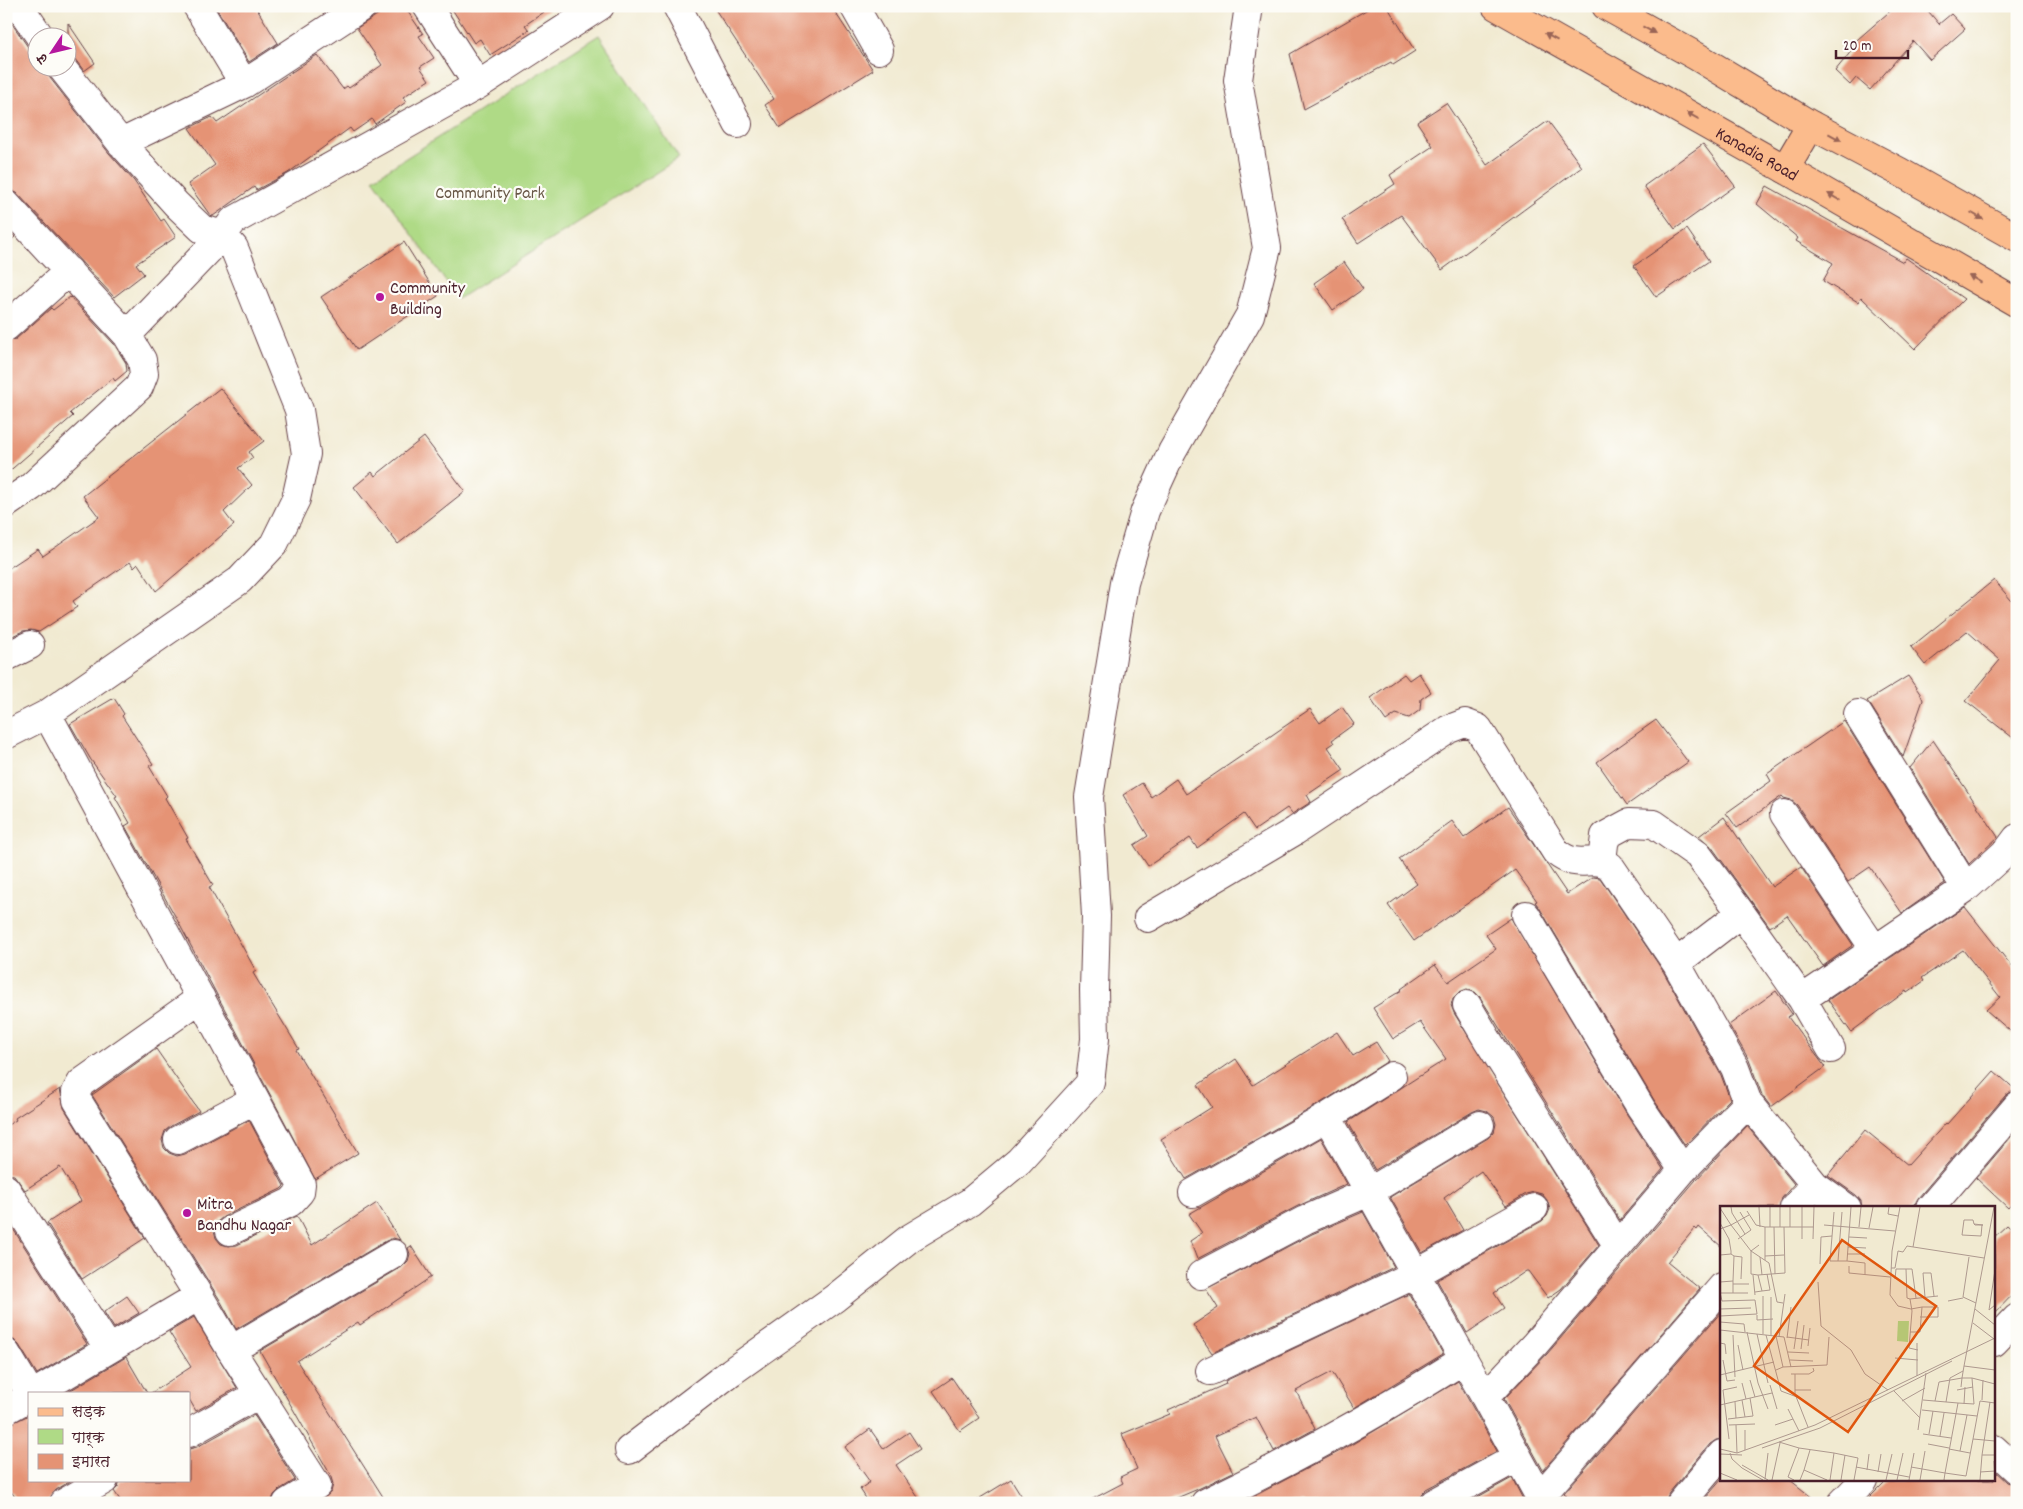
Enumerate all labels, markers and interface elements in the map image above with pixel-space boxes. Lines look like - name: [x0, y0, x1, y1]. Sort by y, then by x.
- one-way arrow: [1641, 26, 1656, 34]
- north arrow: [28, 28, 78, 78]
- scale bar: [1836, 28, 1908, 60]
- one-way arrow: [1545, 32, 1558, 41]
- text: 20 m: [1843, 36, 1871, 58]
- text: उ: [32, 48, 54, 68]
- one-way arrow: [1686, 112, 1700, 121]
- street label: Kanadia Road: [1710, 122, 1802, 189]
- one-way arrow: [1828, 133, 1842, 142]
- park label: Community Park: [435, 182, 545, 207]
- one-way arrow: [1827, 193, 1842, 201]
- one-way arrow: [1970, 212, 1985, 220]
- one-way arrow: [1968, 274, 1981, 283]
- place label: Community Building: [390, 277, 466, 323]
- marker: Community Building: [374, 291, 386, 303]
- place label: Mitra Bandhu Nagar: [197, 1193, 292, 1239]
- inset map: [1720, 1206, 1996, 1482]
- marker: Mitra Bandhu Nagar: [181, 1207, 193, 1219]
- legend: [28, 1392, 190, 1482]
- text: सड़क: [71, 1402, 106, 1424]
- text: पार्क: [71, 1428, 105, 1450]
- text: इमारत: [71, 1452, 111, 1474]

